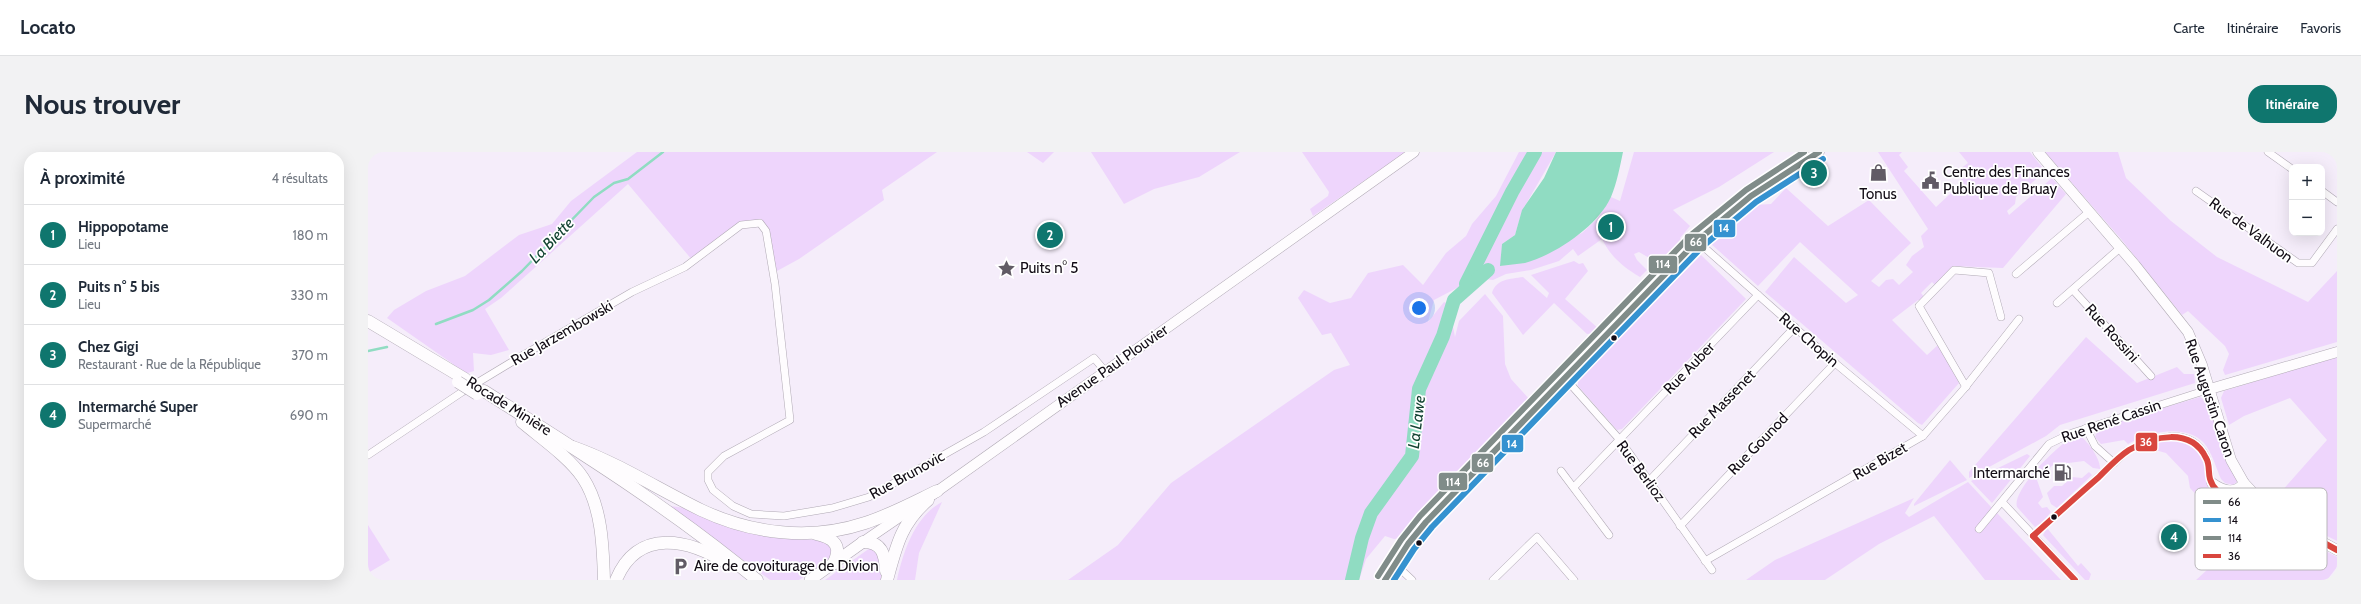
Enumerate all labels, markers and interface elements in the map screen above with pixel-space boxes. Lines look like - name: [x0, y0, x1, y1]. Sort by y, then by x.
- text: Locato: [20, 16, 76, 39]
- text: Carte: [2173, 19, 2205, 37]
- text: Itinéraire: [2227, 19, 2278, 37]
- text: Favoris: [2300, 19, 2341, 37]
- button: Itinéraire: [2248, 85, 2337, 123]
- text: Nous trouver: [24, 87, 180, 121]
- pin: 3: [1801, 158, 1827, 188]
- shop icon: Tonus: [1868, 163, 1888, 183]
- place label: Centre des Finances Publique de Bruay: [1943, 163, 2070, 198]
- map controls: [2289, 164, 2325, 236]
- button: +: [2289, 164, 2325, 200]
- text: À proximité: [40, 168, 125, 188]
- text: 4 résultats: [272, 170, 328, 186]
- public building icon: Centre des Finances Publique de Bruay: [1920, 171, 1940, 191]
- place label: Tonus: [1859, 185, 1897, 203]
- street label: Rue de Valhuon: [2206, 194, 2296, 266]
- button: −: [2289, 200, 2325, 236]
- pin: 1: [1598, 212, 1624, 242]
- water label: La Biette: [525, 214, 578, 267]
- text: Hippopotame: [78, 218, 169, 236]
- line badge: 14: [1713, 219, 1736, 238]
- pin: 2: [1037, 220, 1063, 250]
- text: 14: [1719, 221, 1730, 235]
- text: 1: [51, 227, 55, 243]
- text: 180 m: [292, 227, 328, 243]
- line badge: 66: [1684, 233, 1707, 252]
- text: 66: [1690, 235, 1702, 249]
- text: Lieu: [78, 236, 101, 252]
- line badge: 114: [1648, 255, 1678, 274]
- text: 114: [1656, 257, 1671, 271]
- place icon: Puits n° 5: [997, 258, 1017, 278]
- place label: Puits n° 5: [1020, 259, 1078, 277]
- text: Puits n° 5 bis: [78, 278, 160, 296]
- text: 2: [50, 287, 56, 303]
- text: 330 m: [291, 287, 328, 303]
- text: Lieu: [78, 296, 101, 312]
- street label: Rue Jarzembowski: [508, 297, 616, 369]
- your location: [1409, 298, 1429, 318]
- street label: Rue Rossini: [2081, 300, 2143, 366]
- street label: Rue Chopin: [1775, 309, 1843, 371]
- street label: Avenue Paul Plouvier: [1053, 321, 1172, 411]
- unlabelled marker: [1609, 333, 1619, 343]
- street label: Rue Augustin Caron: [2181, 337, 2239, 459]
- text: Chez Gigi: [78, 338, 139, 356]
- street label: Rue Auber: [1660, 338, 1718, 398]
- text: 3: [49, 347, 57, 363]
- text: 370 m: [291, 347, 328, 363]
- text: Restaurant · Rue de la République: [78, 356, 261, 372]
- street label: Rue Massenet: [1685, 366, 1759, 442]
- street label: Rocade Minière: [463, 373, 555, 440]
- water label: La Lawe: [1404, 394, 1429, 450]
- street label: Rue René Cassin: [2059, 396, 2163, 446]
- text: Intermarché Super: [78, 398, 198, 416]
- text: 4: [49, 407, 57, 423]
- text: 690 m: [290, 407, 328, 423]
- street label: Rue Gounod: [1724, 409, 1792, 479]
- text: Supermarché: [78, 416, 152, 432]
- line badge: 36: [2135, 432, 2158, 452]
- line badge: 14: [1501, 434, 1524, 453]
- text: 36: [2140, 435, 2152, 449]
- text: 14: [1507, 437, 1518, 451]
- street label: Rue Berlioz: [1613, 437, 1669, 505]
- street label: Rue Bizet: [1850, 438, 1910, 484]
- street label: Rue Brunovic: [866, 447, 948, 503]
- line badge: 66: [1471, 453, 1494, 473]
- text: 66: [1477, 456, 1489, 470]
- fuel station icon: Intermarché: [2053, 463, 2073, 483]
- place label: Intermarché: [1973, 464, 2050, 482]
- line badge: 114: [1438, 472, 1468, 491]
- text: 114: [1446, 475, 1461, 489]
- legend: [2195, 488, 2327, 570]
- text: 66: [2228, 495, 2241, 509]
- unlabelled marker: [2049, 512, 2059, 522]
- text: 14: [2228, 513, 2239, 527]
- pin: 4: [2161, 522, 2187, 552]
- text: 114: [2228, 531, 2242, 545]
- unlabelled marker: [1414, 538, 1424, 548]
- text: 36: [2228, 549, 2240, 563]
- parking icon: Aire de covoiturage de Divion: [671, 556, 691, 576]
- place label: Aire de covoiturage de Divion: [694, 557, 879, 575]

